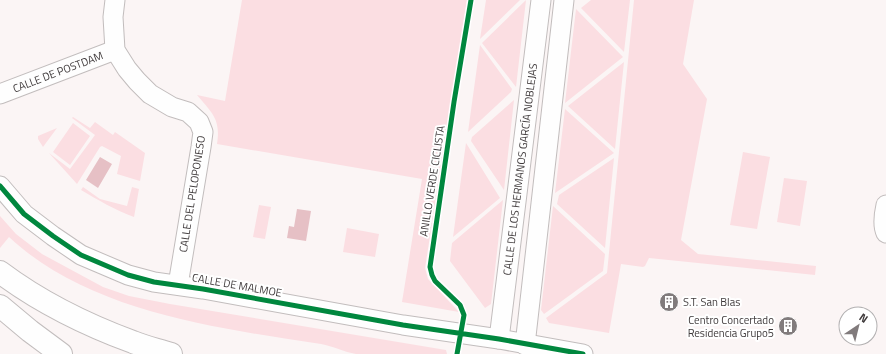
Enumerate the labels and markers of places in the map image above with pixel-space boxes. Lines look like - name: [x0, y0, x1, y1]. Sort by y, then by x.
- building icon: S.T. San Blas: [658, 291, 680, 313]
- place label: S.T. San Blas: [683, 294, 740, 310]
- place label: Centro Concertado Residencia Grupo5: [688, 312, 774, 341]
- building icon: Centro Concertado Residencia Grupo5: [777, 315, 799, 337]

